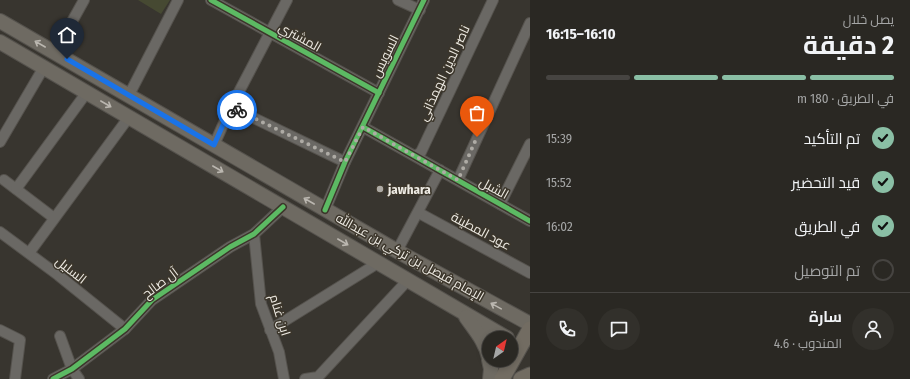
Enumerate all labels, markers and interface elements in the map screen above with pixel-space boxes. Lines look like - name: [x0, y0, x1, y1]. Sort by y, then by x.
- text: يصل خلال: [843, 12, 894, 27]
- pin: [50, 18, 84, 59]
- street label: المشتري: [275, 19, 324, 57]
- street label: ناصر الدين الهمذاني: [415, 23, 475, 125]
- icon: home: [56, 24, 78, 46]
- text: 16:10–16:15: [546, 25, 616, 43]
- text: 2 دقيقة: [803, 30, 894, 61]
- street label: السويس: [368, 32, 402, 80]
- one-way arrow: [34, 39, 46, 47]
- courier: [217, 90, 257, 130]
- text: في الطريق · 180 m: [797, 91, 894, 106]
- pin: [460, 96, 494, 137]
- icon: bike: [226, 99, 248, 121]
- one-way arrow: [100, 100, 112, 108]
- icon: bag: [466, 102, 488, 124]
- icon: check: [872, 127, 894, 149]
- text: تم التأكيد: [804, 130, 860, 148]
- text: 15:39: [546, 131, 572, 146]
- one-way arrow: [212, 166, 224, 174]
- icon: check: [872, 171, 894, 193]
- street label: الشبل: [477, 174, 511, 202]
- text: قيد التحضير: [792, 174, 860, 192]
- text: 15:52: [546, 175, 571, 190]
- place label: jawhara: [387, 182, 431, 197]
- marker: jawhara: [375, 184, 385, 194]
- one-way arrow: [303, 196, 315, 204]
- street label: الإمام فيصل بن تركي بن عبدالله: [332, 209, 487, 307]
- street label: عود المطينة: [449, 209, 513, 253]
- icon: check: [872, 215, 894, 237]
- text: في الطريق: [795, 218, 860, 236]
- text: 16:02: [546, 219, 573, 234]
- one-way arrow: [337, 239, 349, 247]
- street label: السليل: [53, 253, 89, 287]
- text: تم التوصيل: [794, 262, 860, 280]
- street label: آل صالح: [139, 264, 182, 302]
- street label: ابن غنام: [265, 292, 293, 338]
- one-way arrow: [490, 301, 502, 309]
- button: phone: [546, 308, 588, 350]
- button: chat: [598, 308, 640, 350]
- text: سارة: [809, 308, 842, 326]
- button: person: [852, 308, 894, 350]
- north arrow: [482, 331, 518, 367]
- map controls: [482, 331, 518, 367]
- text: المندوب · 4.6: [774, 336, 842, 351]

